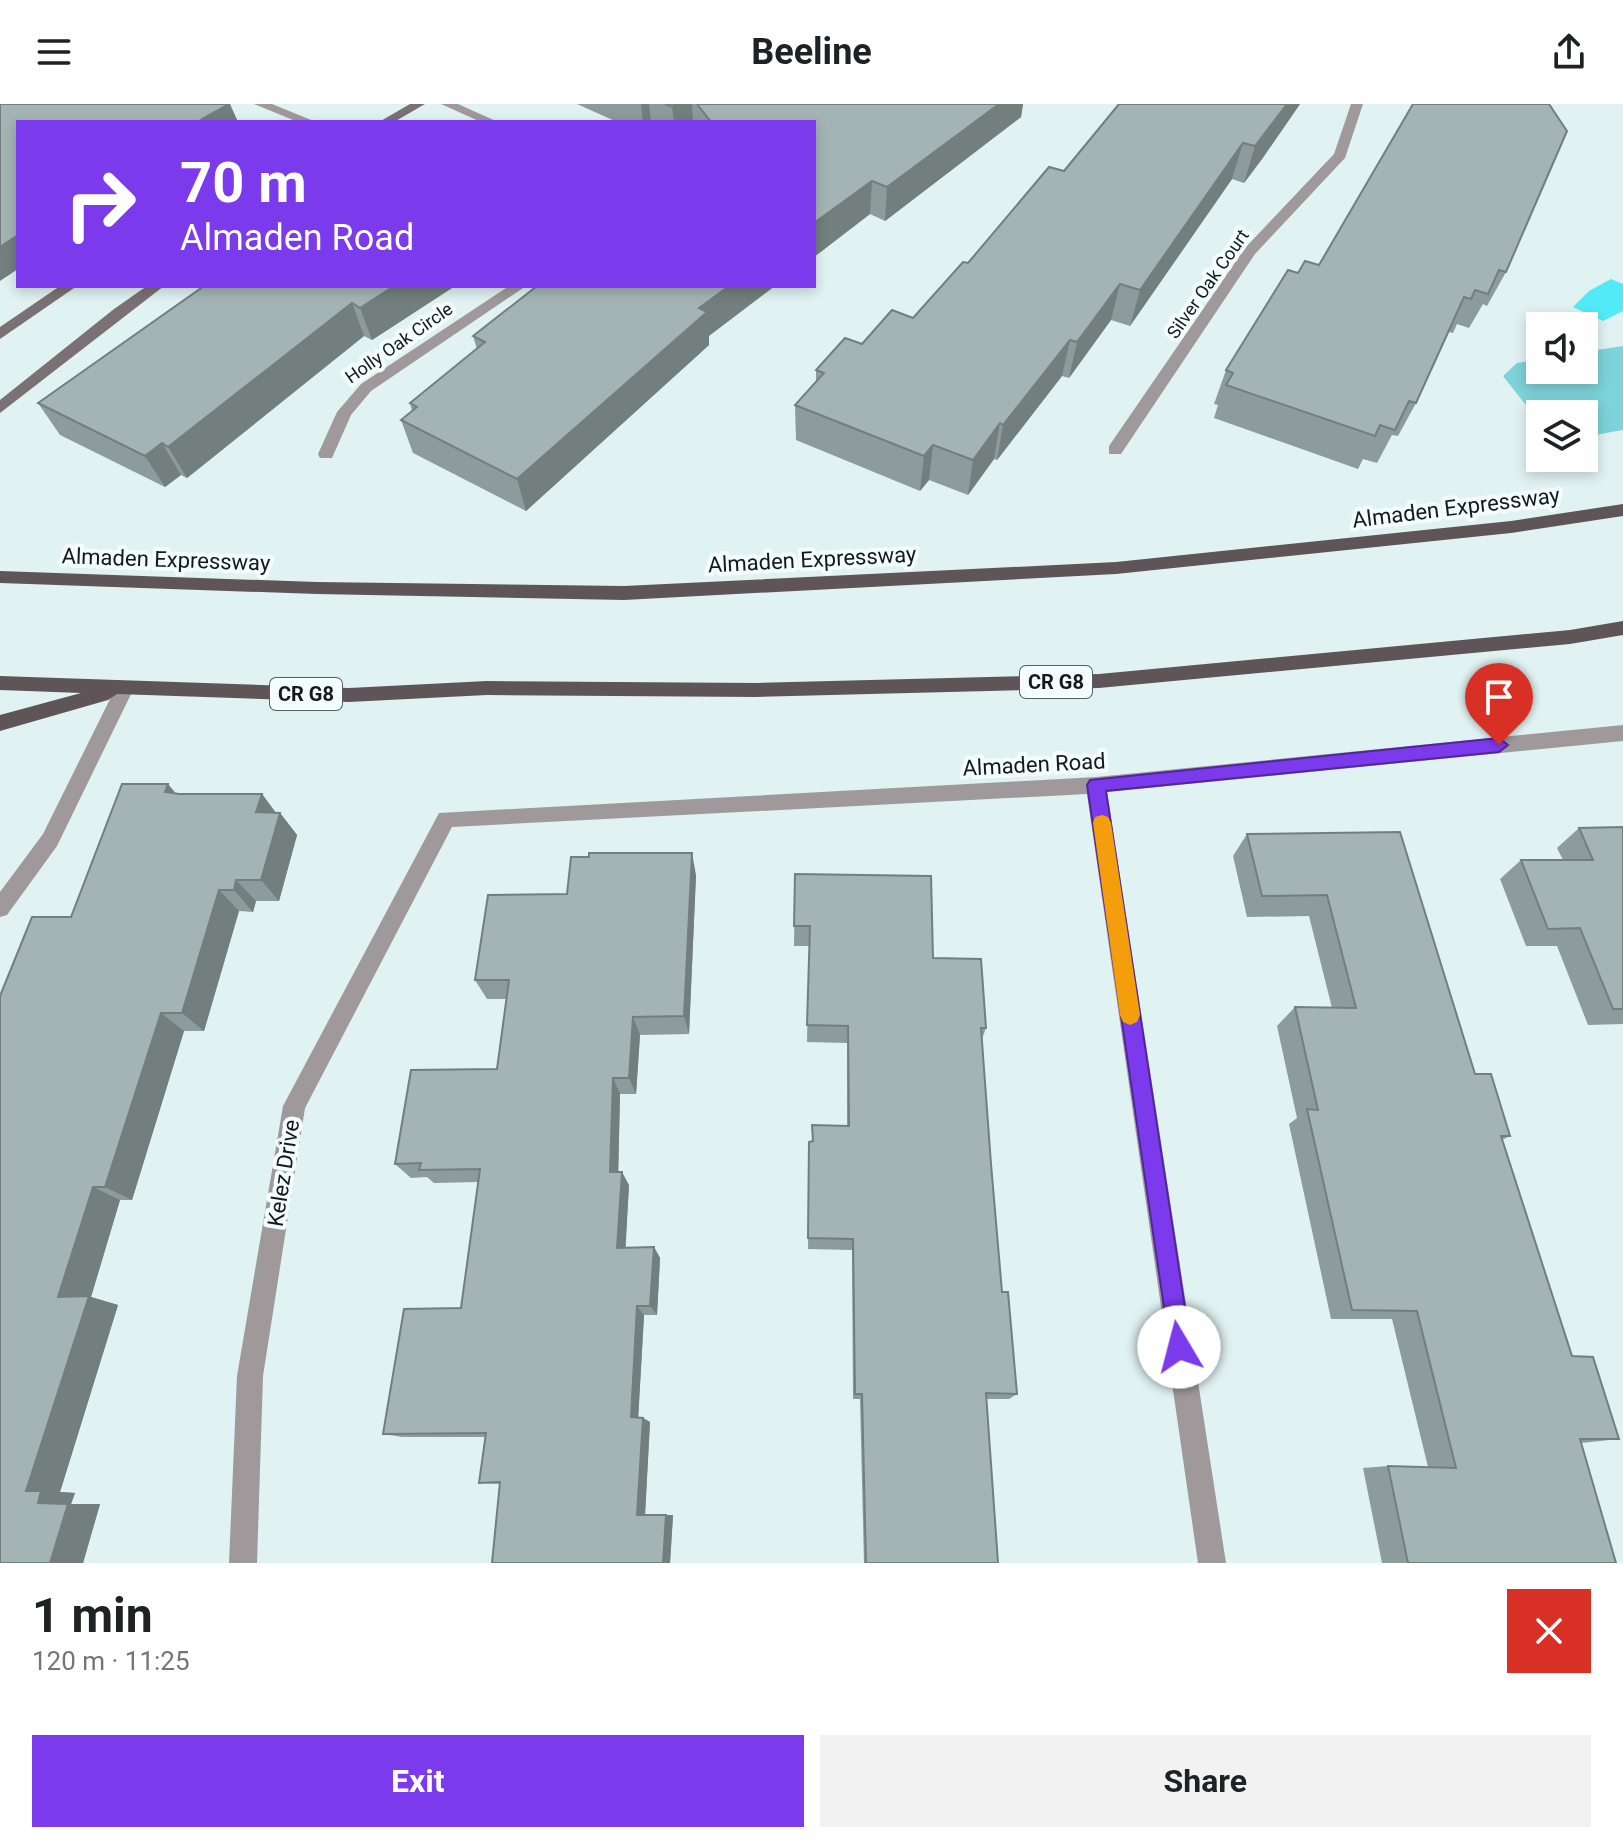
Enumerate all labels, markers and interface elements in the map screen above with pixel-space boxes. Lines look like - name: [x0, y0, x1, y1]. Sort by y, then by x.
- icon: menu: [32, 30, 76, 74]
- icon: share: [1547, 30, 1591, 74]
- text: Beeline: [751, 31, 872, 73]
- text: 70 m: [180, 150, 307, 216]
- icon: right: [48, 152, 152, 256]
- text: Almaden Road: [180, 217, 414, 259]
- street label: Silver Oak Court: [1162, 225, 1253, 342]
- street label: Holly Oak Circle: [341, 298, 456, 387]
- map controls: [1526, 312, 1598, 472]
- button: sound: [1526, 312, 1598, 384]
- button: layers: [1526, 400, 1598, 472]
- street label: Almaden Expressway: [1351, 482, 1562, 533]
- street label: Almaden Expressway: [707, 542, 918, 577]
- street label: Almaden Expressway: [61, 543, 271, 576]
- pin: [1465, 663, 1533, 745]
- road number: CR G8: [1020, 666, 1092, 698]
- icon: arrive: [1477, 675, 1521, 719]
- road number: CR G8: [270, 678, 342, 710]
- street label: Almaden Road: [962, 748, 1106, 781]
- street label: Kelez Drive: [263, 1118, 304, 1228]
- position arrow: [1137, 1305, 1221, 1389]
- text: 1 min: [32, 1587, 153, 1644]
- button: close: [1507, 1589, 1591, 1673]
- text: 120 m · 11:25: [32, 1646, 190, 1676]
- button: Exit: [32, 1735, 804, 1827]
- button: Share: [820, 1735, 1591, 1827]

